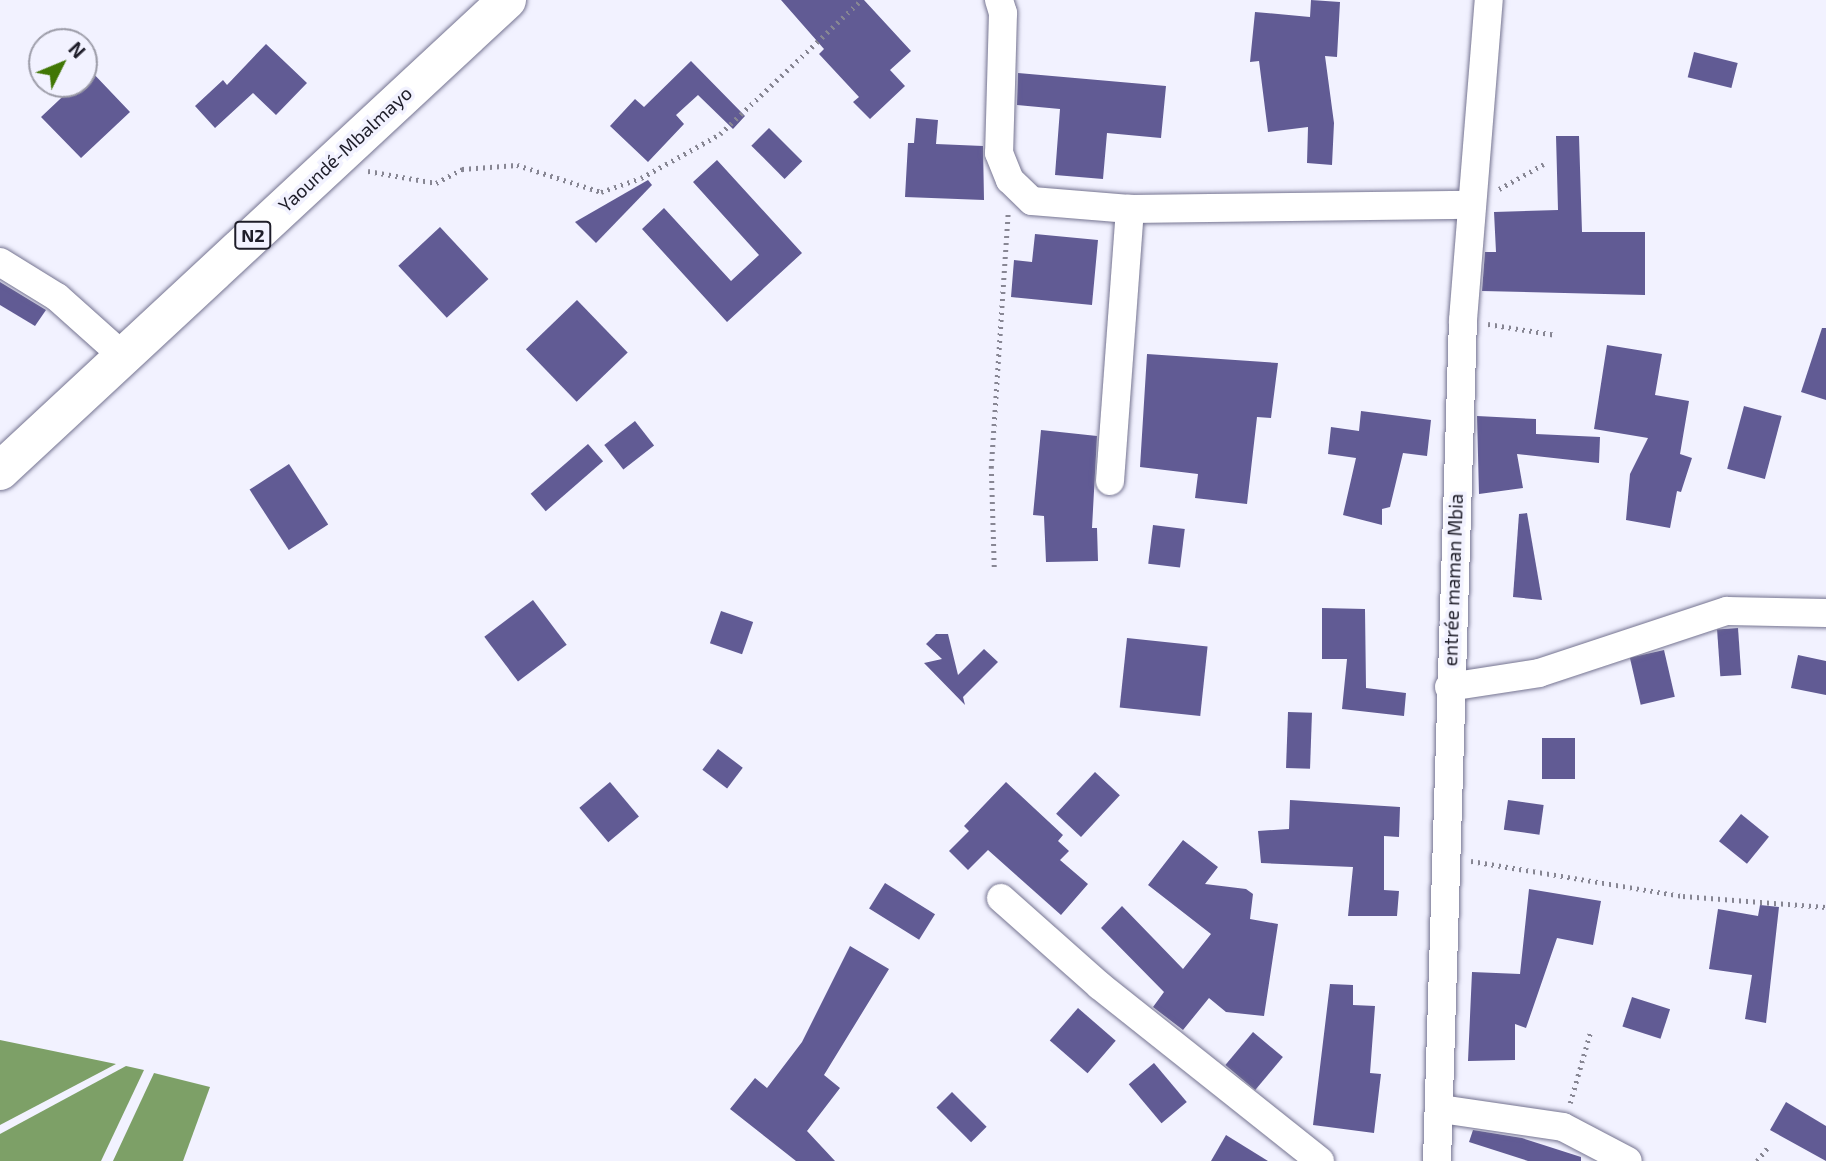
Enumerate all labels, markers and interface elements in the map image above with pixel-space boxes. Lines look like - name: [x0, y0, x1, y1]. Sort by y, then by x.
- north arrow: [28, 28, 98, 98]
- text: N: [64, 37, 90, 63]
- street label: Yaoundé-Mbalmayo: [274, 81, 416, 217]
- road number: N2: [234, 220, 272, 249]
- street label: entrée maman Mbia: [1439, 493, 1467, 667]

